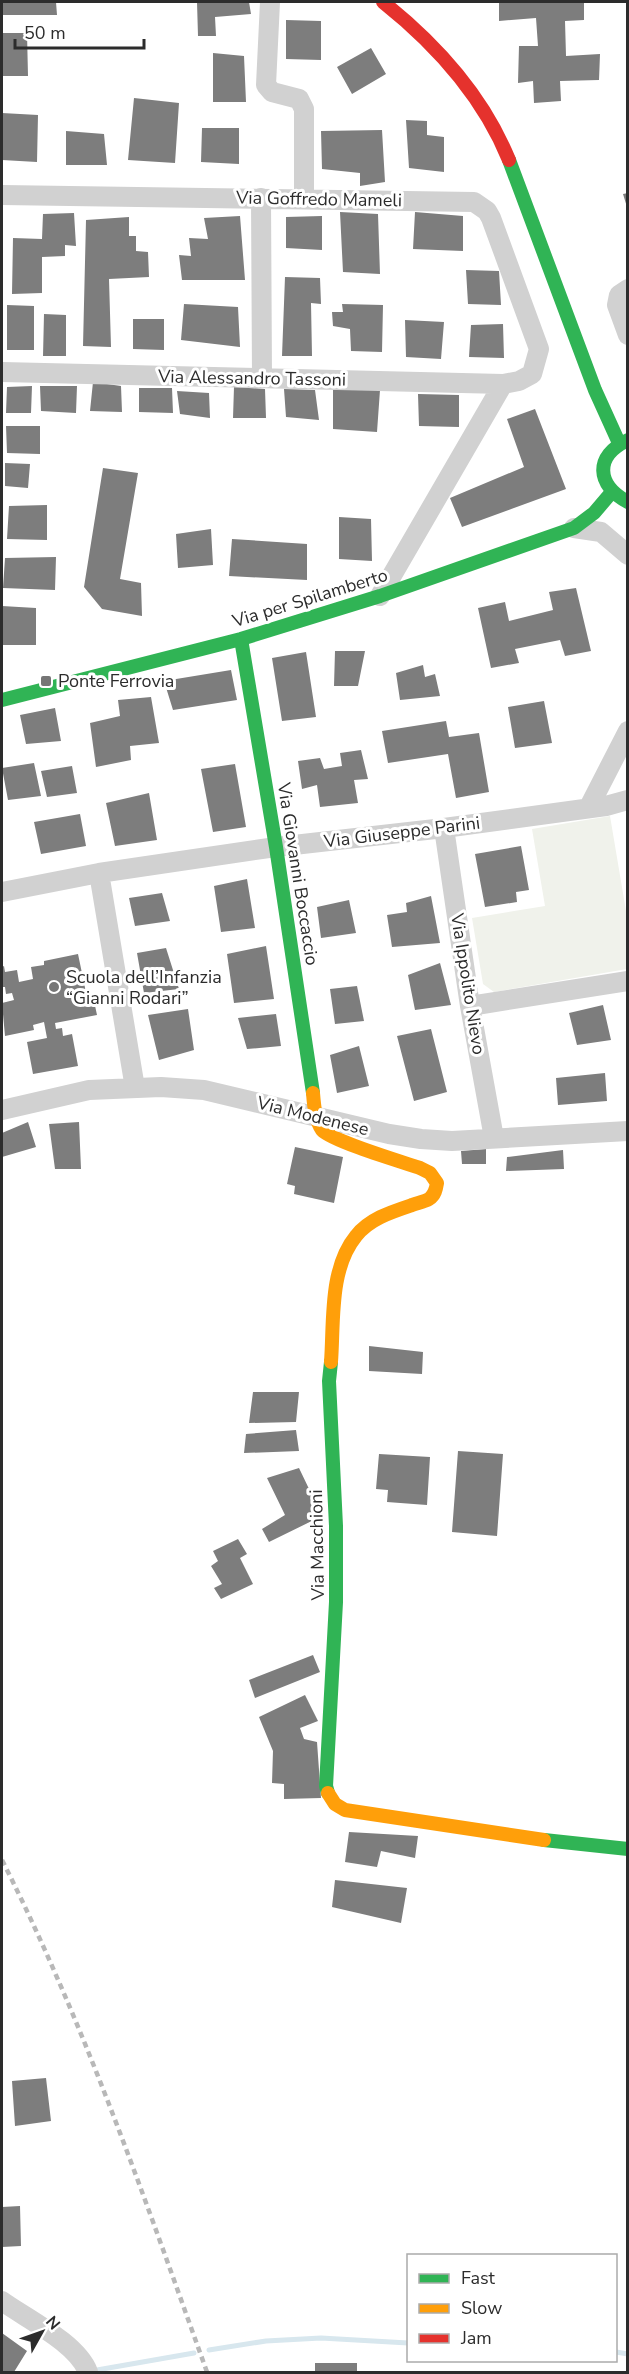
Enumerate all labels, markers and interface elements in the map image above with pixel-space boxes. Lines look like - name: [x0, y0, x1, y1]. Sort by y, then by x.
- scale bar: [15, 12, 144, 50]
- text: 50 m: [24, 21, 66, 45]
- street label: Via Goffredo Mameli: [235, 186, 402, 212]
- street label: Via Alessandro Tassoni: [157, 364, 346, 392]
- street label: Via per Spilamberto: [229, 563, 391, 633]
- place label: Ponte Ferrovia: [58, 669, 174, 693]
- marker: Ponte Ferrovia: [39, 674, 53, 688]
- street label: Via Giovanni Boccaccio: [272, 780, 324, 967]
- street label: Via Giuseppe Parini: [322, 811, 481, 854]
- street label: Via Ippolito Nievo: [445, 911, 491, 1056]
- place label: Scuola dell’Infanzia “Gianni Rodari”: [66, 965, 222, 1010]
- marker: Scuola dell’Infanzia “Gianni Rodari”: [47, 980, 61, 994]
- street label: Via Modenese: [254, 1090, 371, 1141]
- street label: Via Macchioni: [304, 1489, 330, 1602]
- legend: [407, 2254, 617, 2362]
- text: Fast: [461, 2266, 496, 2290]
- text: Slow: [461, 2296, 502, 2320]
- north arrow: [12, 2302, 72, 2362]
- text: N: [40, 2311, 65, 2335]
- text: Jam: [460, 2326, 492, 2350]

